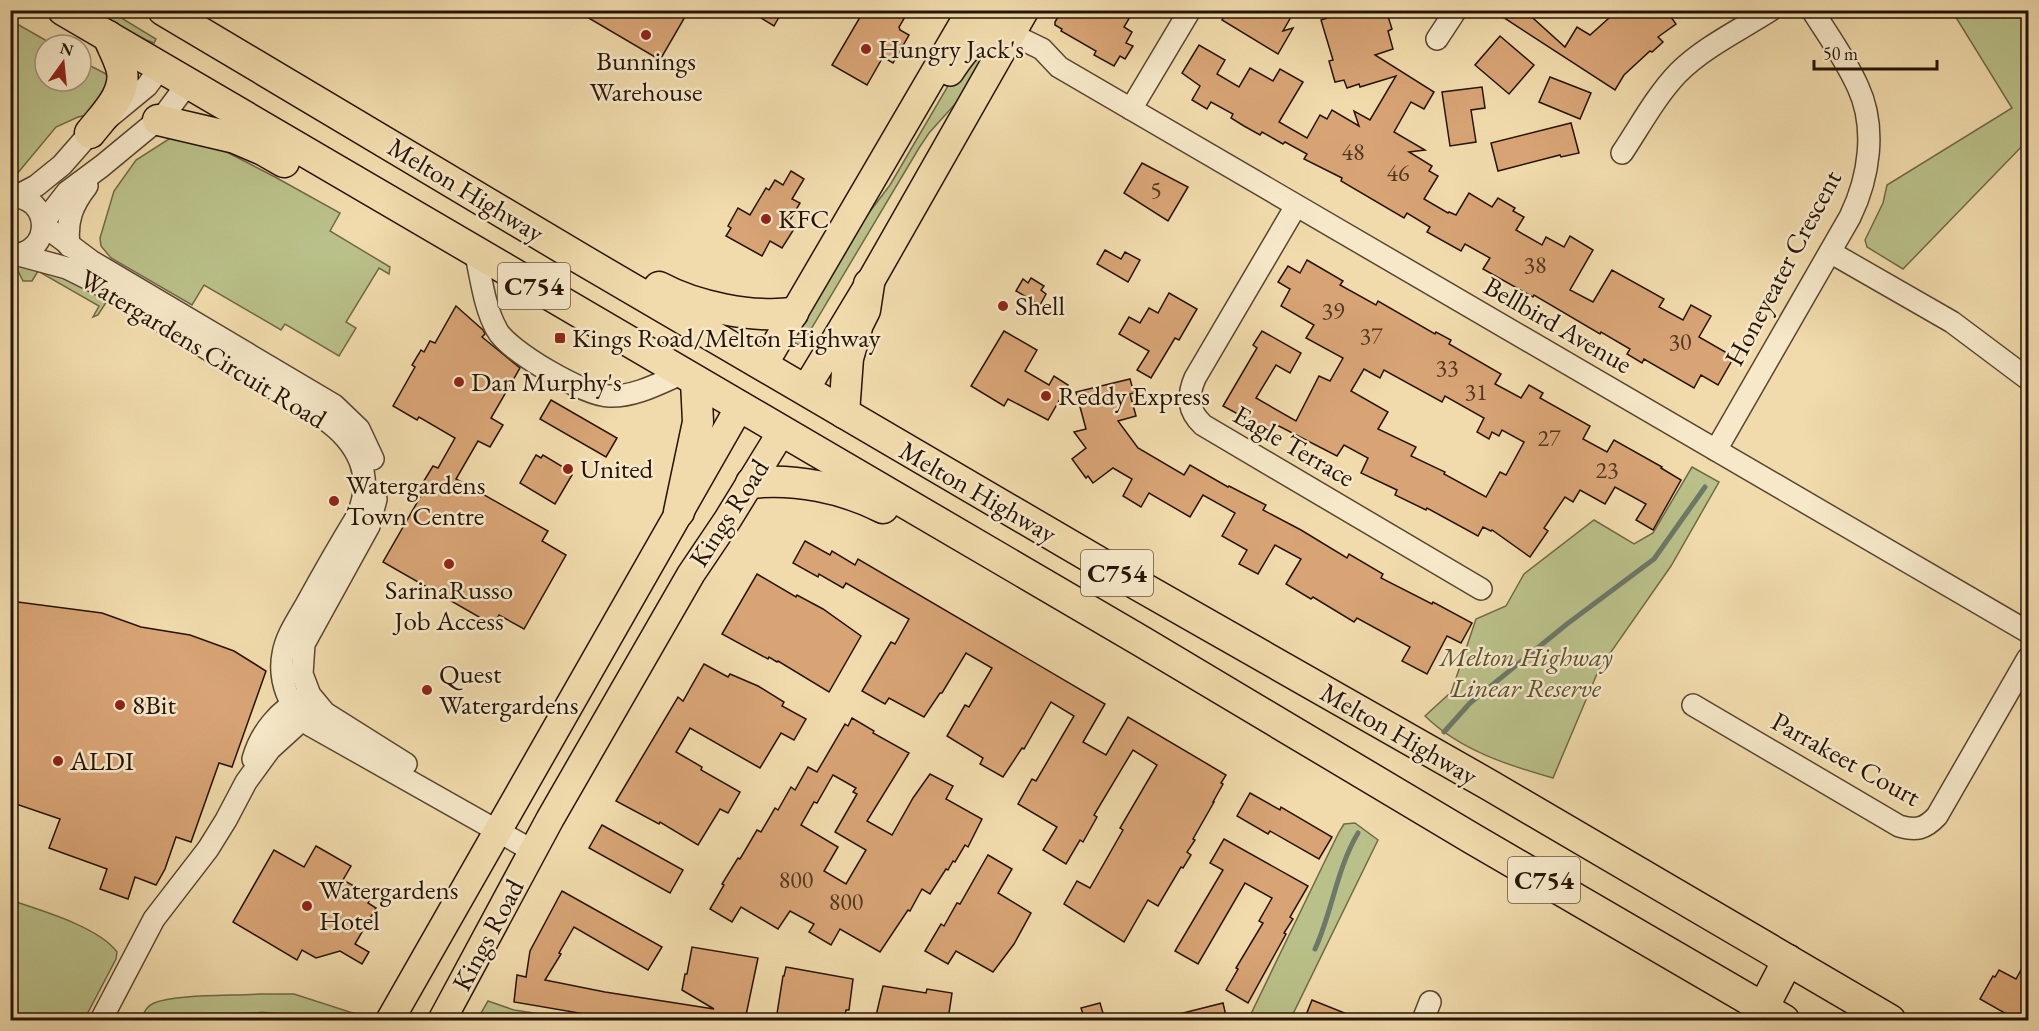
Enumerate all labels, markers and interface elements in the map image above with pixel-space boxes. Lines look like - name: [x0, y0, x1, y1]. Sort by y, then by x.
- marker: Bunnings Warehouse: [639, 28, 653, 42]
- place label: Hungry Jack's: [878, 31, 1024, 66]
- north arrow: [33, 33, 93, 93]
- scale bar: [1814, 33, 1937, 71]
- text: N: [58, 37, 76, 61]
- marker: Hungry Jack's: [859, 42, 873, 56]
- text: 50 m: [1823, 42, 1858, 65]
- place label: Bunnings Warehouse: [589, 43, 703, 109]
- street label: Melton Highway: [382, 129, 551, 250]
- house number: 48: [1341, 136, 1365, 167]
- house number: 46: [1386, 157, 1410, 188]
- street label: Honeyeater Crescent: [1716, 163, 1849, 372]
- house number: 5: [1150, 174, 1162, 205]
- place label: KFC: [778, 201, 829, 236]
- marker: KFC: [759, 212, 773, 226]
- house number: 38: [1523, 249, 1547, 280]
- street label: Watergardens Circuit Road: [73, 261, 333, 436]
- road number: C754: [498, 263, 570, 309]
- street label: Bellbird Avenue: [1478, 268, 1639, 381]
- place label: Shell: [1015, 288, 1065, 323]
- house number: 39: [1321, 295, 1345, 326]
- marker: Shell: [996, 299, 1010, 313]
- place label: Kings Road/Melton Highway: [572, 320, 881, 355]
- house number: 37: [1359, 320, 1383, 351]
- house number: 30: [1668, 326, 1692, 357]
- marker: Kings Road/Melton Highway: [553, 331, 567, 345]
- house number: 33: [1435, 352, 1459, 383]
- place label: Dan Murphy's: [471, 364, 622, 399]
- marker: Dan Murphy's: [452, 375, 466, 389]
- house number: 31: [1464, 376, 1488, 407]
- place label: Reddy Express: [1058, 378, 1210, 413]
- marker: Reddy Express: [1039, 389, 1053, 403]
- street label: Eagle Terrace: [1227, 397, 1361, 494]
- house number: 27: [1537, 422, 1561, 453]
- street label: Melton Highway: [893, 432, 1063, 551]
- place label: United: [580, 451, 654, 486]
- street label: Kings Road: [681, 452, 777, 573]
- house number: 23: [1595, 454, 1619, 485]
- marker: United: [561, 462, 575, 476]
- place label: Watergardens Town Centre: [346, 467, 486, 533]
- marker: Watergardens Town Centre: [327, 494, 341, 508]
- road number: C754: [1081, 550, 1153, 596]
- marker: SarinaRusso Job Access: [442, 557, 456, 571]
- place label: SarinaRusso Job Access: [385, 572, 513, 638]
- park label: Melton Highway Linear Reserve: [1437, 639, 1613, 705]
- place label: Quest Watergardens: [439, 656, 579, 722]
- street label: Melton Highway: [1314, 674, 1484, 793]
- marker: Quest Watergardens: [420, 683, 434, 697]
- place label: 8Bit: [132, 687, 176, 722]
- marker: 8Bit: [113, 698, 127, 712]
- street label: Parrakeet Court: [1766, 703, 1927, 814]
- place label: ALDI: [69, 743, 134, 778]
- marker: ALDI: [51, 754, 65, 768]
- road number: C754: [1508, 857, 1580, 903]
- house number: 800: [779, 864, 813, 895]
- place label: Watergardens Hotel: [319, 872, 459, 938]
- street label: Kings Road: [444, 873, 532, 997]
- house number: 800: [829, 886, 863, 917]
- marker: Watergardens Hotel: [300, 899, 314, 913]

